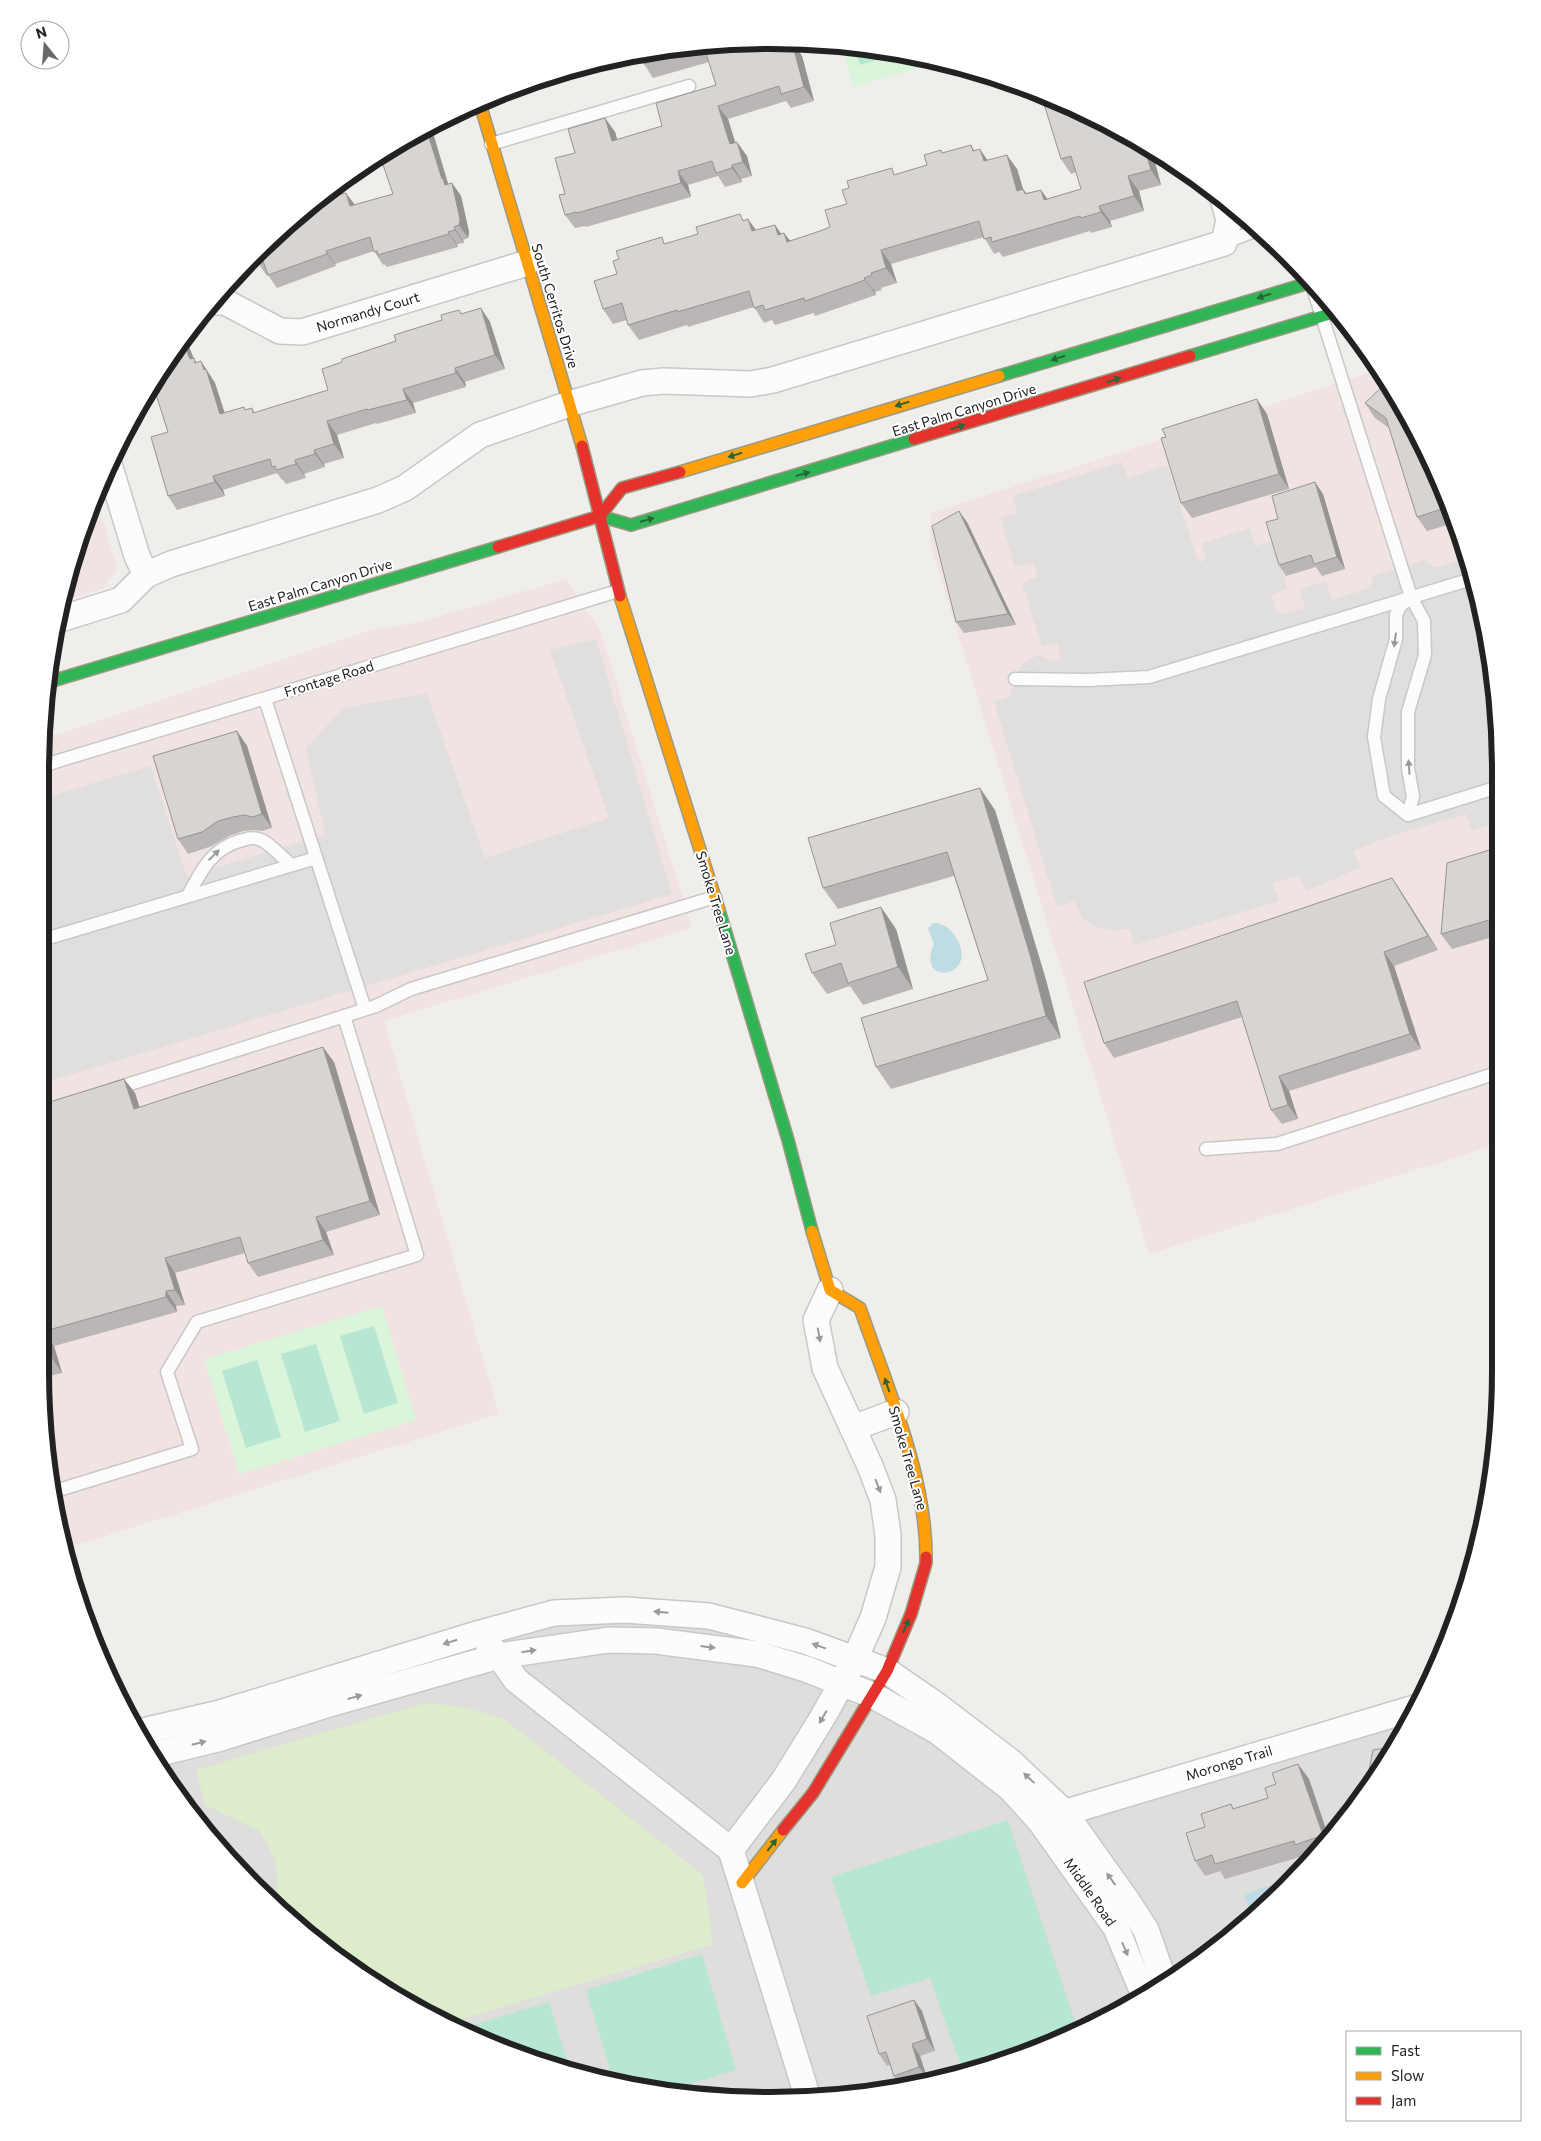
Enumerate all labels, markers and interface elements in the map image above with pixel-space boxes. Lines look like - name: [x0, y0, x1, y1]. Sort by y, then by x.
- north arrow: [20, 20, 70, 70]
- text: N: [34, 22, 49, 42]
- street label: South Cerritos Drive: [528, 242, 583, 370]
- street label: Normandy Court: [314, 288, 422, 335]
- one-way arrow: [1257, 293, 1272, 301]
- one-way arrow: [1051, 354, 1066, 362]
- one-way arrow: [1106, 376, 1121, 383]
- street label: East Palm Canyon Drive: [890, 380, 1038, 440]
- one-way arrow: [895, 401, 910, 409]
- one-way arrow: [951, 423, 966, 431]
- one-way arrow: [728, 452, 743, 460]
- one-way arrow: [795, 470, 810, 478]
- one-way arrow: [640, 516, 655, 524]
- street label: East Palm Canyon Drive: [246, 555, 394, 615]
- one-way arrow: [1390, 632, 1398, 648]
- street label: Frontage Road: [282, 657, 376, 700]
- one-way arrow: [1404, 758, 1412, 774]
- one-way arrow: [208, 849, 220, 861]
- street label: Smoke Tree Lane: [693, 849, 740, 957]
- one-way arrow: [815, 1328, 823, 1344]
- one-way arrow: [883, 1377, 891, 1392]
- street label: Smoke Tree Lane: [885, 1404, 931, 1512]
- one-way arrow: [874, 1479, 882, 1494]
- one-way arrow: [653, 1608, 669, 1616]
- one-way arrow: [902, 1619, 910, 1633]
- one-way arrow: [442, 1639, 457, 1647]
- one-way arrow: [811, 1642, 826, 1650]
- one-way arrow: [700, 1643, 716, 1651]
- one-way arrow: [521, 1647, 537, 1655]
- one-way arrow: [347, 1692, 362, 1700]
- one-way arrow: [818, 1710, 827, 1723]
- one-way arrow: [191, 1739, 206, 1747]
- street label: Morongo Trail: [1183, 1741, 1274, 1784]
- one-way arrow: [1023, 1772, 1035, 1784]
- one-way arrow: [767, 1839, 778, 1852]
- street label: Middle Road: [1061, 1854, 1120, 1929]
- one-way arrow: [1106, 1873, 1117, 1886]
- one-way arrow: [1121, 1942, 1129, 1956]
- legend: [1346, 2031, 1521, 2121]
- text: Fast: [1391, 2041, 1420, 2059]
- text: Slow: [1391, 2066, 1424, 2084]
- text: Jam: [1391, 2091, 1416, 2109]

